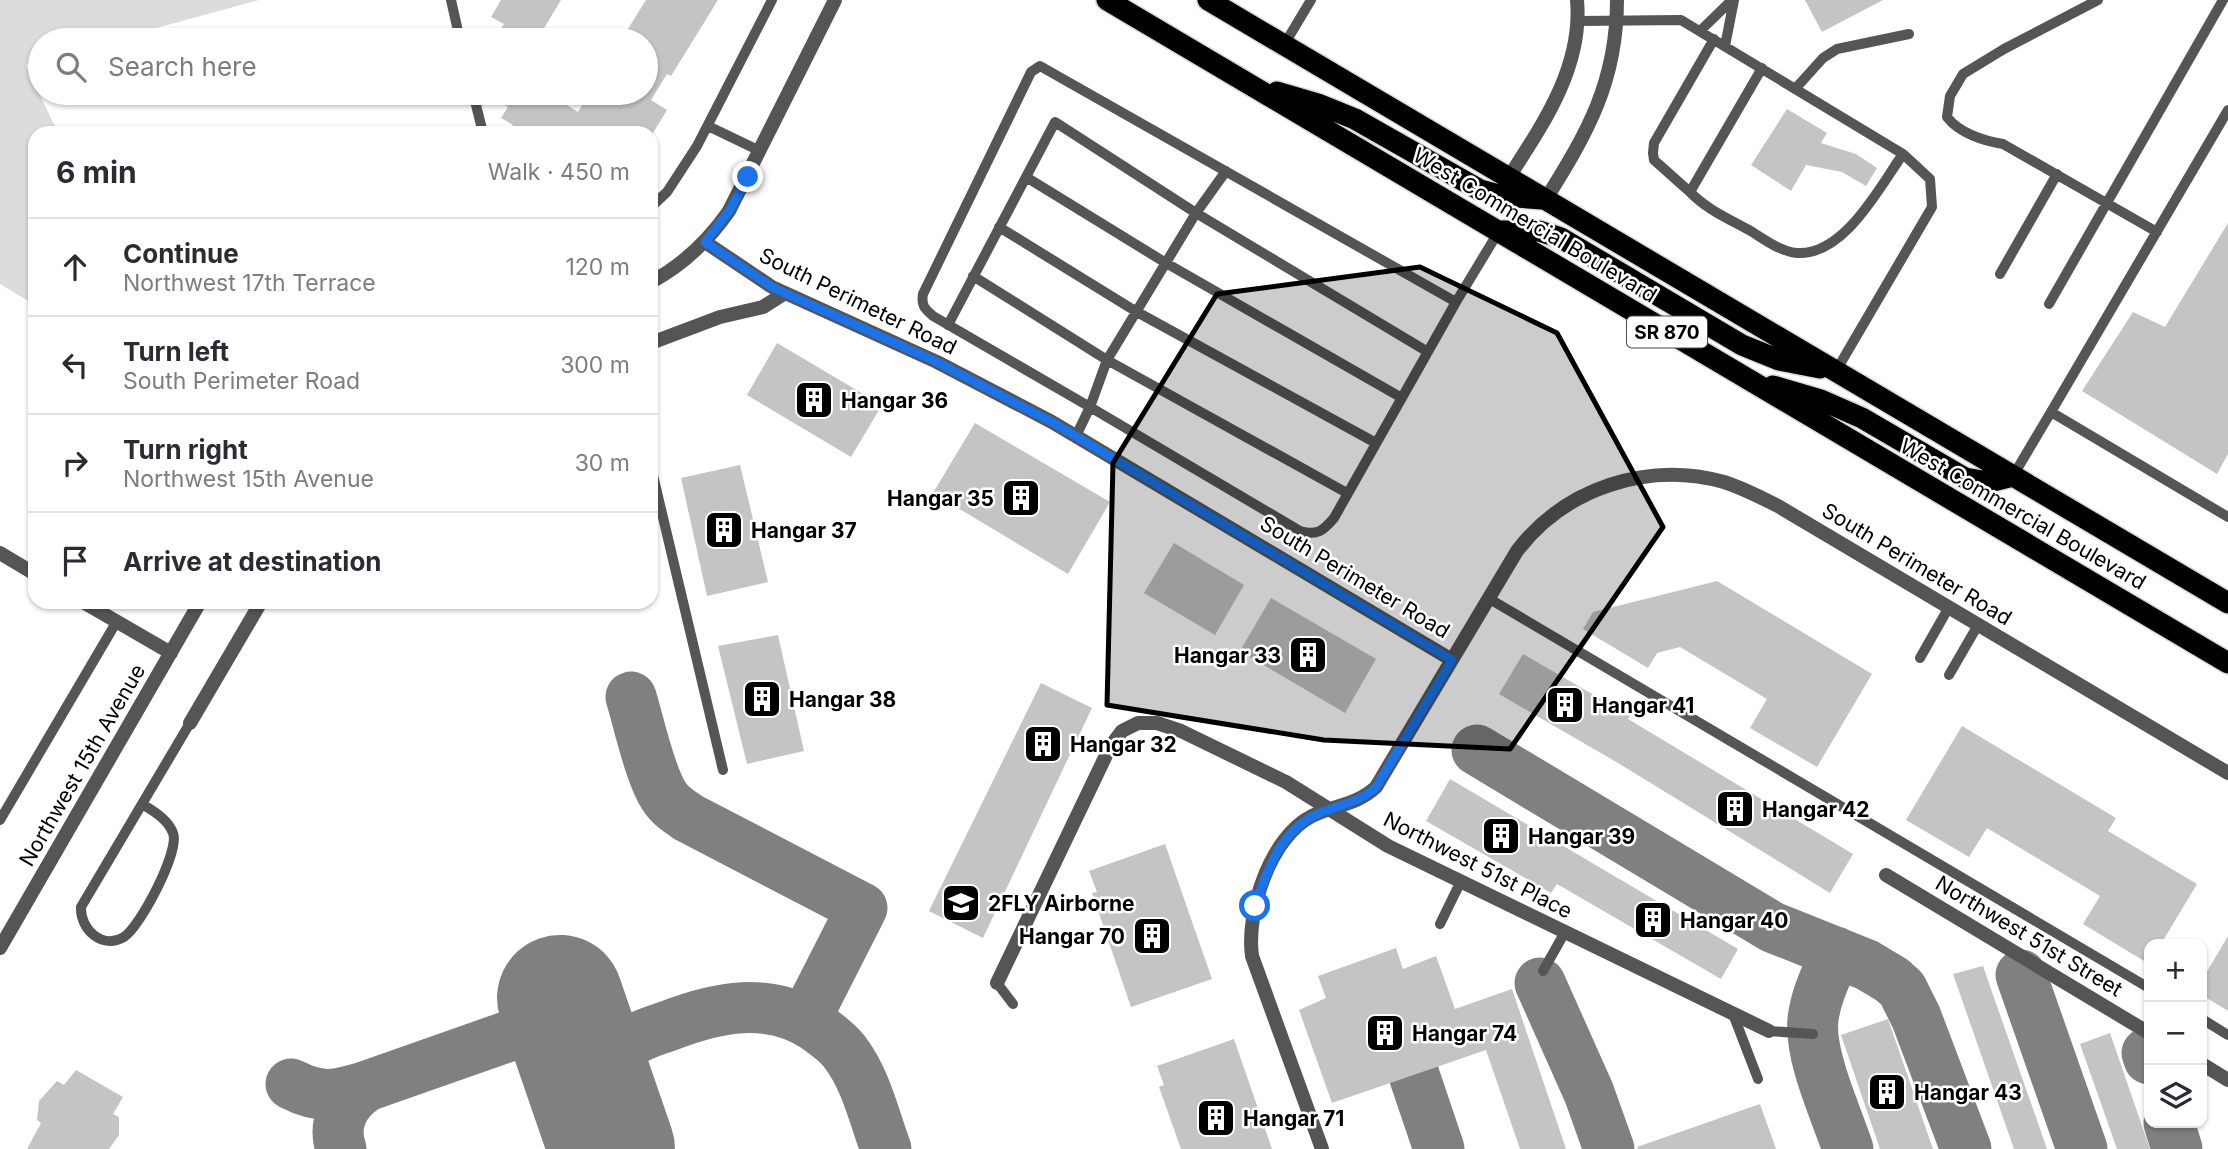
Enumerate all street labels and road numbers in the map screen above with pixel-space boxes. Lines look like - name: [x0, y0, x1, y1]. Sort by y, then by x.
- street label: West Commercial Boulevard: [1409, 142, 1661, 308]
- street label: South Perimeter Road: [755, 242, 961, 360]
- road number: SR 870: [1627, 316, 1707, 348]
- street label: West Commercial Boulevard: [1896, 433, 2150, 595]
- street label: South Perimeter Road: [1818, 498, 2016, 630]
- street label: South Perimeter Road: [1256, 511, 1454, 643]
- street label: Northwest 15th Avenue: [14, 660, 150, 870]
- street label: Northwest 51st Place: [1379, 807, 1577, 923]
- street label: Northwest 51st Street: [1931, 870, 2127, 1002]

